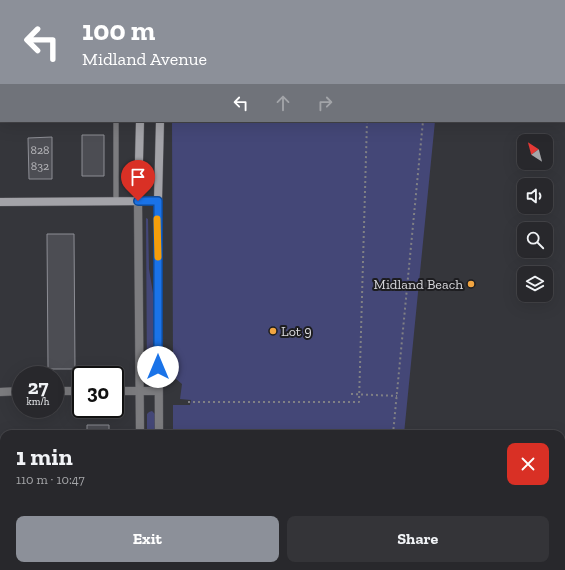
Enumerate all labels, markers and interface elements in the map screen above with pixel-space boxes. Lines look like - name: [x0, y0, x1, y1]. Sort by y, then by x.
- text: 100 m: [82, 14, 155, 47]
- icon: left: [16, 16, 68, 68]
- text: Midland Avenue: [82, 48, 207, 70]
- icon: left: [230, 92, 252, 114]
- icon: ahead: [272, 92, 294, 114]
- icon: right: [314, 92, 336, 114]
- north arrow: [517, 134, 553, 170]
- map controls: [517, 134, 553, 302]
- house number: 828: [30, 143, 50, 157]
- house number: 832: [31, 159, 49, 173]
- pin: [121, 160, 155, 201]
- icon: arrive: [127, 166, 149, 188]
- button: sound: [517, 178, 553, 214]
- button: search: [517, 222, 553, 258]
- button: layers: [517, 266, 553, 302]
- place label: Midland Beach: [374, 276, 463, 293]
- marker: Midland Beach: [466, 279, 476, 289]
- place label: Lot 9: [281, 323, 312, 340]
- marker: Lot 9: [268, 326, 278, 336]
- position arrow: [137, 346, 179, 388]
- speed limit sign: 30: [72, 366, 124, 418]
- text: 27: [28, 375, 48, 399]
- text: km/h: [27, 396, 49, 408]
- text: 1 min: [16, 442, 73, 471]
- button: close: [507, 443, 549, 485]
- text: 110 m · 10:47: [16, 472, 85, 487]
- button: Exit: [16, 516, 279, 562]
- button: Share: [287, 516, 549, 562]

